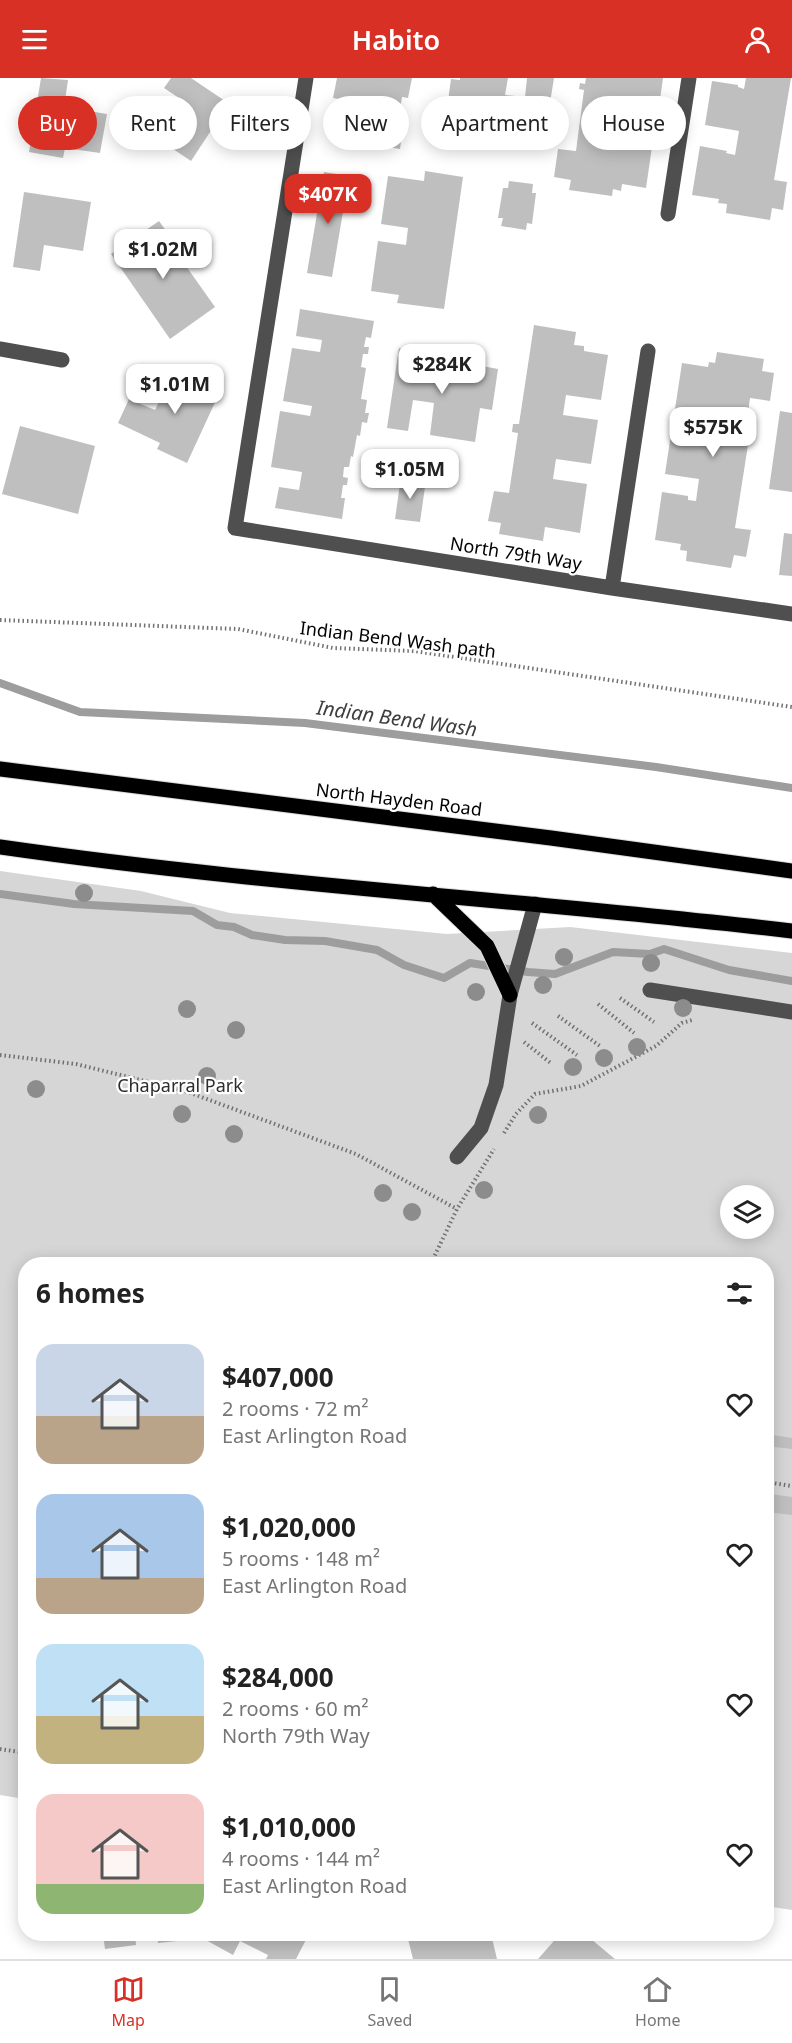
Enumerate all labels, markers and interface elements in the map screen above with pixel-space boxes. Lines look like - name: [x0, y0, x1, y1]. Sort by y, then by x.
- text: Habito: [352, 21, 440, 58]
- icon: menu: [18, 23, 51, 56]
- icon: person: [741, 23, 774, 56]
- chip: Buy: [18, 96, 97, 150]
- chip: Rent: [109, 96, 197, 150]
- chip: Filters: [209, 96, 311, 150]
- chip: New: [323, 96, 409, 150]
- chip: Apartment: [421, 96, 569, 150]
- chip: House: [581, 96, 686, 150]
- pin: $407K: [286, 174, 370, 225]
- text: $407K: [298, 180, 358, 207]
- pin: $1.02M: [114, 229, 212, 280]
- text: $1.02M: [128, 235, 198, 262]
- pin: $284K: [400, 344, 484, 395]
- text: $284K: [412, 350, 472, 377]
- pin: $1.01M: [126, 364, 224, 415]
- text: $1.01M: [140, 370, 210, 397]
- pin: $575K: [671, 407, 755, 458]
- text: $575K: [683, 413, 743, 440]
- pin: $1.05M: [361, 449, 459, 500]
- text: $1.05M: [375, 455, 445, 482]
- street label: North 79th Way: [449, 531, 584, 575]
- street label: Indian Bend Wash path: [299, 615, 497, 663]
- water label: Indian Bend Wash: [314, 693, 479, 743]
- street label: North Hayden Road: [315, 777, 483, 821]
- park label: Chaparral Park: [117, 1073, 243, 1097]
- map controls: [720, 1185, 774, 1239]
- button: layers: [720, 1185, 774, 1239]
- text: 6 homes: [36, 1275, 145, 1311]
- icon: filters: [723, 1277, 756, 1310]
- text: $407,000: [222, 1359, 334, 1395]
- icon: home: [84, 1368, 156, 1440]
- icon: heart: [723, 1388, 756, 1421]
- text: 2 rooms · 72 m²: [222, 1395, 369, 1422]
- text: East Arlington Road: [222, 1422, 407, 1449]
- text: $1,020,000: [222, 1509, 356, 1545]
- icon: home: [84, 1518, 156, 1590]
- icon: heart: [723, 1538, 756, 1571]
- text: 5 rooms · 148 m²: [222, 1545, 380, 1572]
- text: East Arlington Road: [222, 1572, 407, 1599]
- text: $284,000: [222, 1659, 334, 1695]
- icon: home: [84, 1668, 156, 1740]
- icon: heart: [723, 1688, 756, 1721]
- text: 2 rooms · 60 m²: [222, 1695, 369, 1722]
- text: North 79th Way: [222, 1722, 370, 1749]
- text: $1,010,000: [222, 1809, 356, 1845]
- icon: home: [84, 1818, 156, 1890]
- icon: heart: [723, 1838, 756, 1871]
- text: 4 rooms · 144 m²: [222, 1845, 380, 1872]
- text: East Arlington Road: [222, 1872, 407, 1899]
- tab: Map: [111, 1973, 145, 2031]
- tab: Saved: [368, 1973, 412, 2031]
- tab: Home: [635, 1973, 681, 2031]

